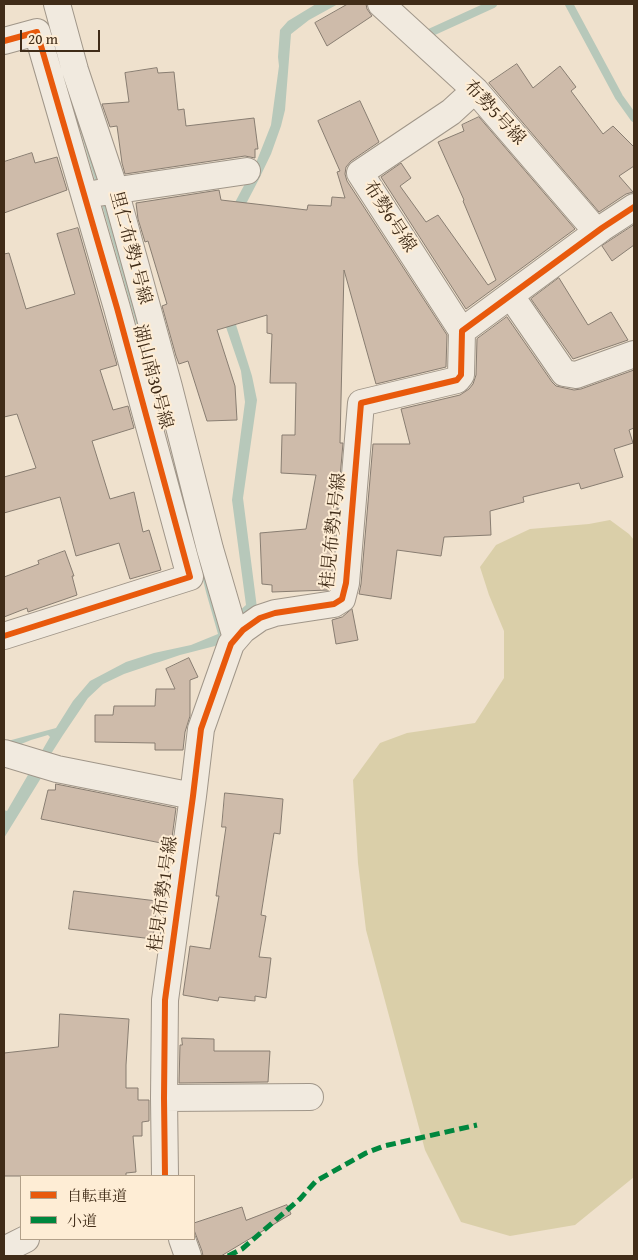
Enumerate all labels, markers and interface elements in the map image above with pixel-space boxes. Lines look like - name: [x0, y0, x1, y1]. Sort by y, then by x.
- scale bar: [22, 20, 102, 52]
- text: 20 m: [28, 28, 58, 49]
- street label: 布勢5号線: [459, 76, 529, 150]
- street label: 布勢6号線: [358, 177, 420, 257]
- street label: 里仁布勢1号線: [104, 189, 156, 307]
- street label: 湖山南30号線: [128, 322, 176, 432]
- street label: 桂見布勢1号線: [317, 472, 351, 590]
- street label: 桂見布勢1号線: [145, 835, 183, 953]
- legend: [20, 1175, 195, 1240]
- text: 自転車道: [67, 1185, 127, 1206]
- text: 小道: [67, 1210, 97, 1231]

